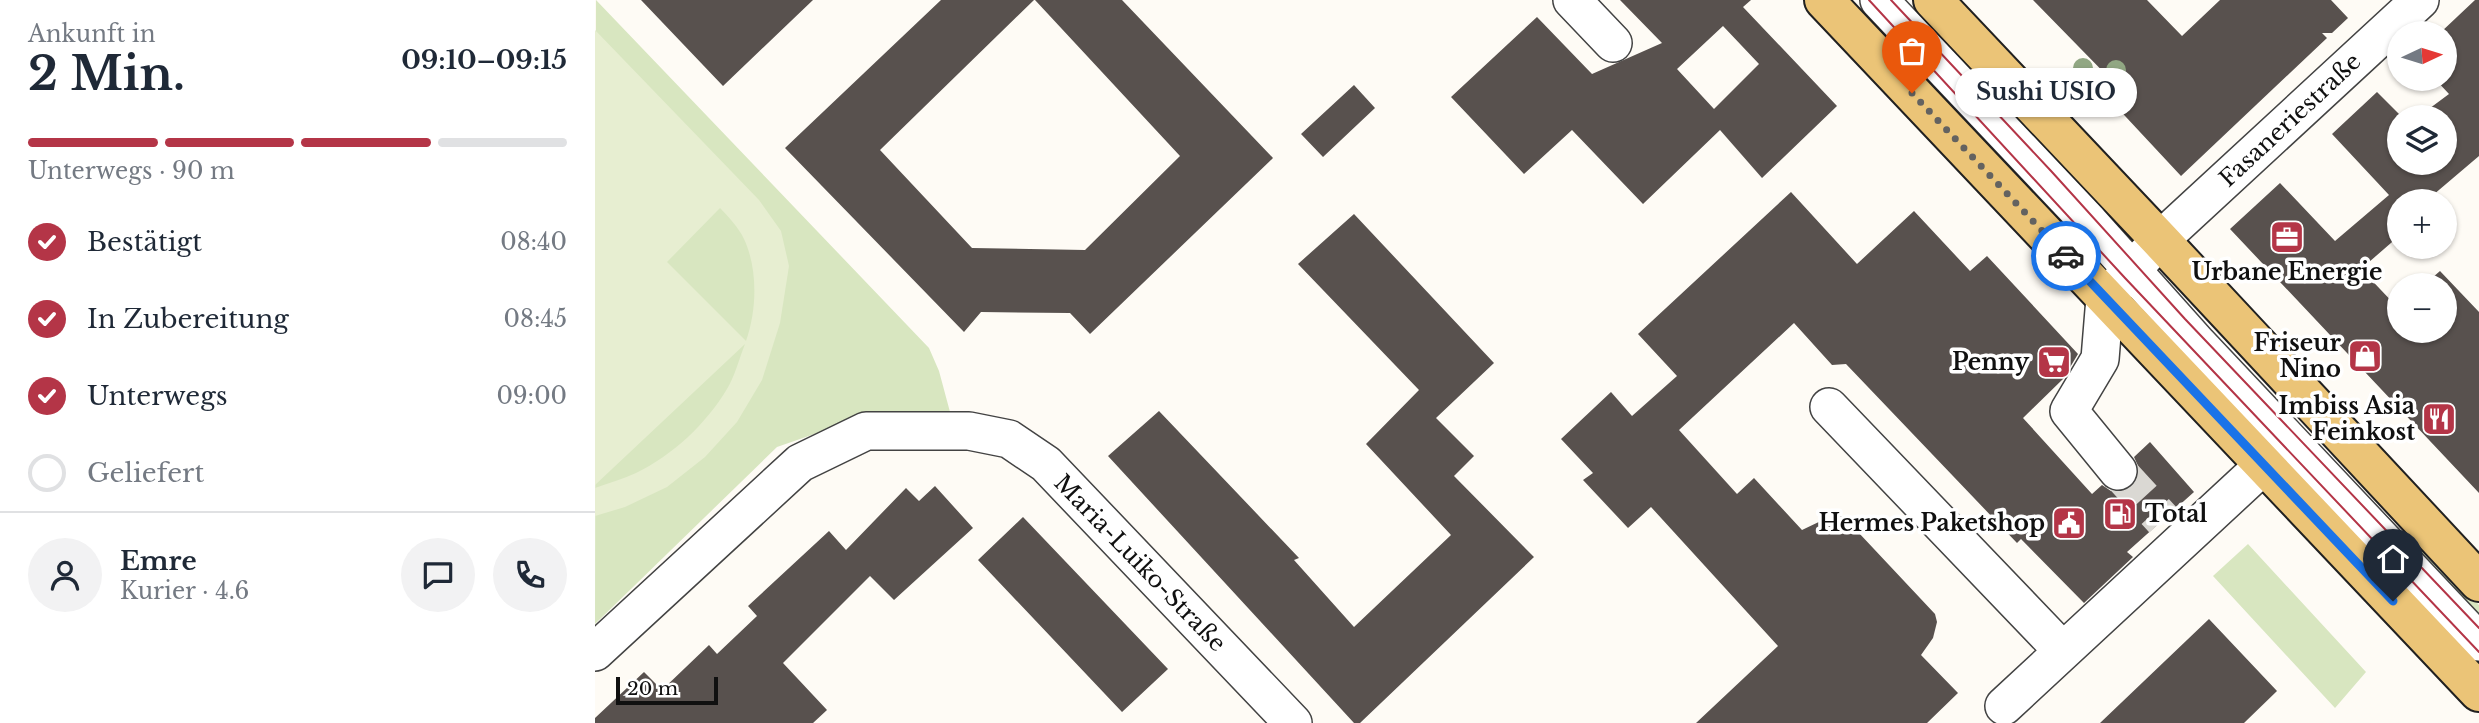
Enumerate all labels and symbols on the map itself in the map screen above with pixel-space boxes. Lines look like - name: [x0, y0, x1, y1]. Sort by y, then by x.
- pin: [1882, 21, 1942, 93]
- north arrow: [2387, 21, 2457, 91]
- street label: Fasaneriestraße: [2213, 47, 2367, 193]
- callout: Sushi USIO: [1954, 68, 2136, 118]
- office icon: Urbane Energie: [2268, 218, 2306, 256]
- courier: [2031, 221, 2101, 291]
- place label: Urbane Energie: [2191, 258, 2383, 286]
- place label: Friseur Nino: [2253, 329, 2342, 383]
- shop icon: Friseur Nino: [2346, 337, 2384, 375]
- supermarket icon: Penny: [2035, 343, 2073, 381]
- place label: Penny: [1952, 348, 2030, 376]
- place label: Imbiss Asia Feinkost: [2278, 392, 2415, 446]
- restaurant icon: Imbiss Asia Feinkost: [2420, 400, 2458, 438]
- street label: Maria-Luiko-Straße: [1048, 469, 1232, 657]
- fuel station icon: Total: [2101, 495, 2139, 533]
- place label: Total: [2145, 500, 2208, 528]
- public building icon: Hermes Paketshop: [2050, 504, 2088, 542]
- place label: Hermes Paketshop: [1818, 509, 2045, 537]
- pin: [2363, 529, 2423, 601]
- scale bar: [616, 674, 717, 706]

